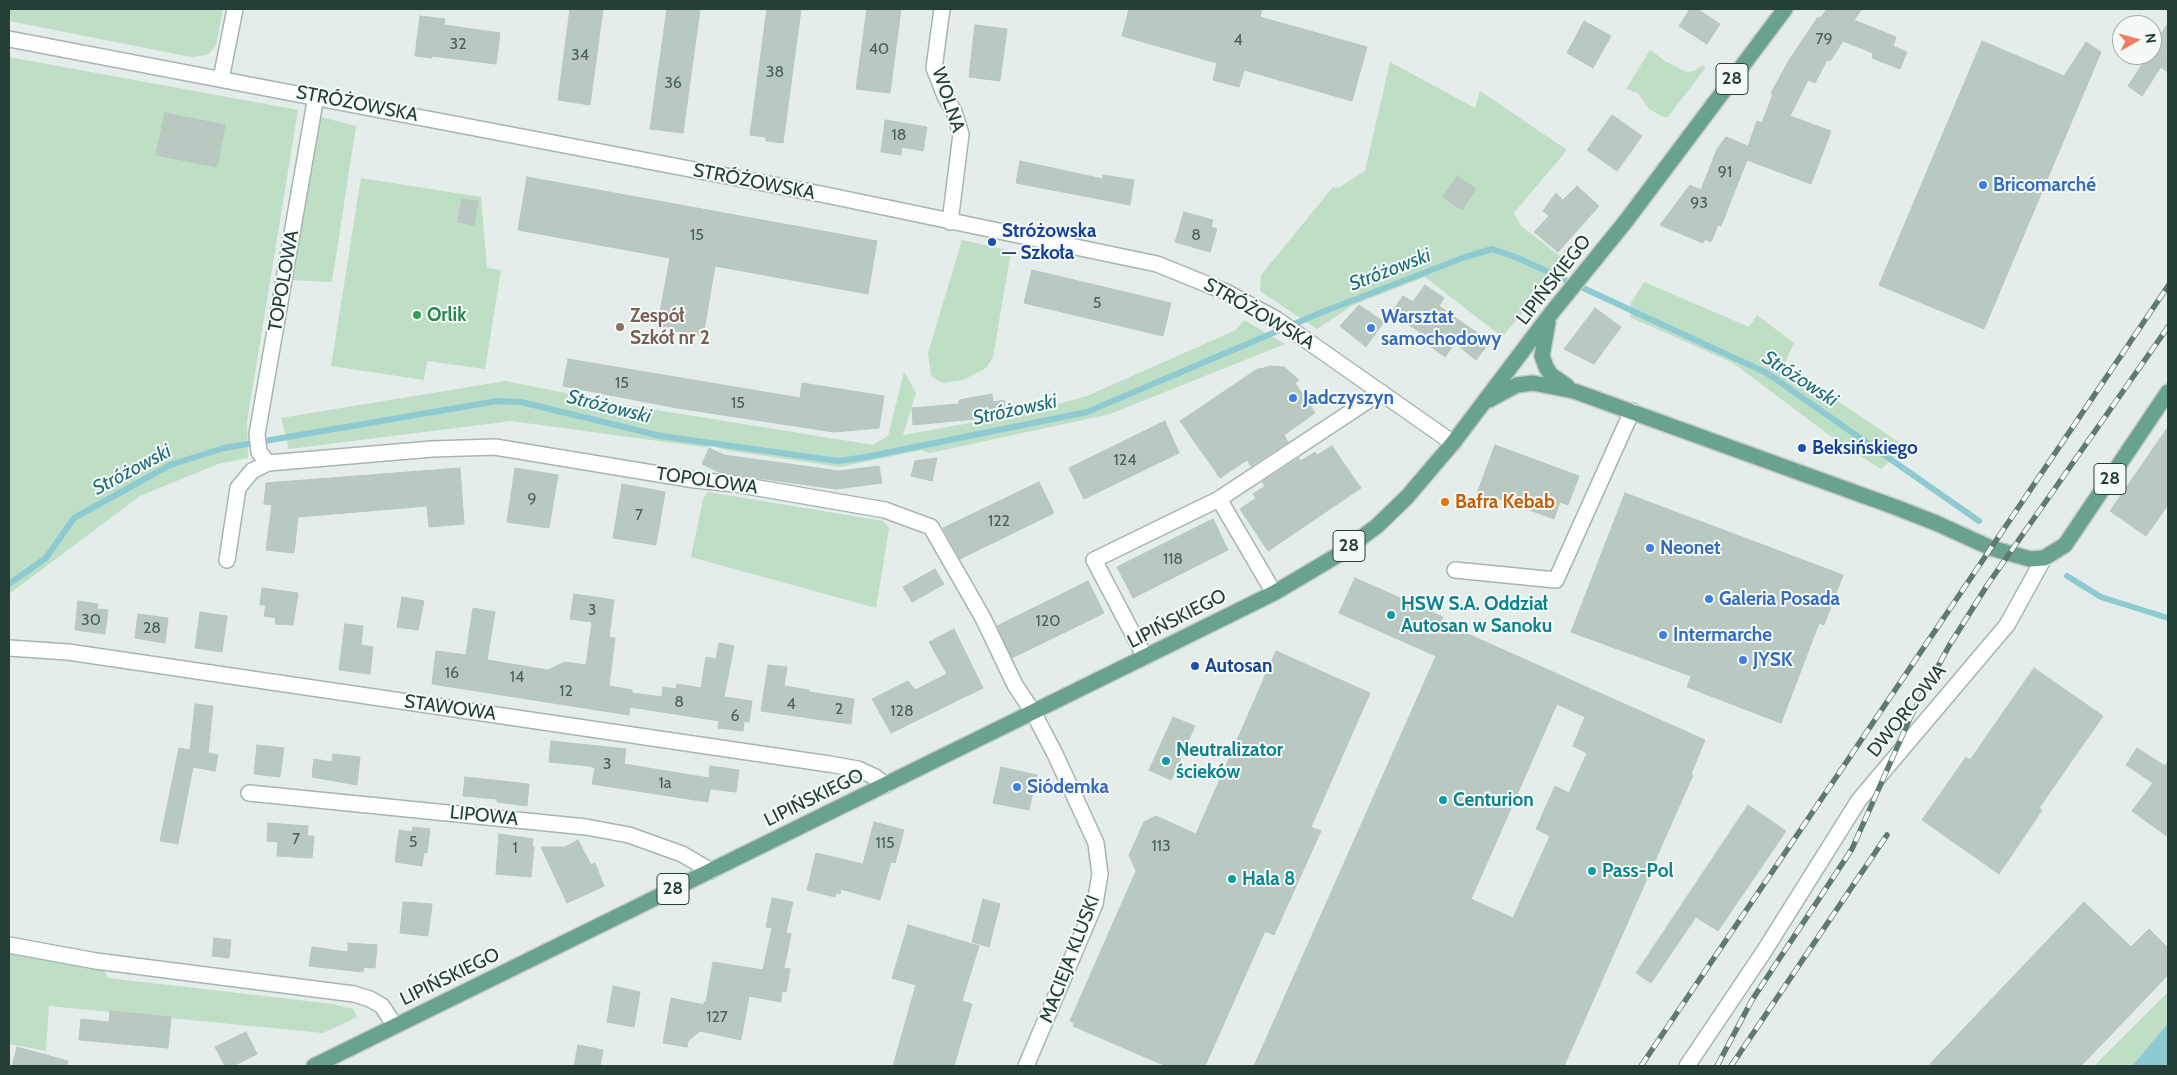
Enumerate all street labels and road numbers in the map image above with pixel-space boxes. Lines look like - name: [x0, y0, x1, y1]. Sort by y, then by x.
- road number: 28: [1716, 64, 1748, 95]
- street label: WOLNA: [927, 65, 969, 135]
- street label: STRÓŻOWSKA: [294, 81, 420, 127]
- street label: STRÓŻOWSKA: [691, 159, 817, 205]
- street label: TOPOLOWA: [264, 229, 304, 333]
- street label: LIPIŃSKIEGO: [1512, 230, 1596, 330]
- street label: STRÓŻOWSKA: [1200, 273, 1318, 355]
- street label: TOPOLOWA: [655, 463, 759, 499]
- road number: 28: [2094, 464, 2126, 494]
- road number: 28: [1333, 530, 1365, 562]
- street label: LIPIŃSKIEGO: [1124, 584, 1230, 654]
- street label: DWORCOWA: [1863, 660, 1951, 762]
- street label: STAWOWA: [403, 690, 497, 726]
- street label: LIPIŃSKIEGO: [761, 764, 867, 832]
- street label: LIPOWA: [449, 801, 519, 831]
- road number: 28: [657, 874, 689, 904]
- street label: MACIEJA KLUSKI: [1035, 892, 1105, 1026]
- street label: LIPIŃSKIEGO: [397, 943, 503, 1011]

